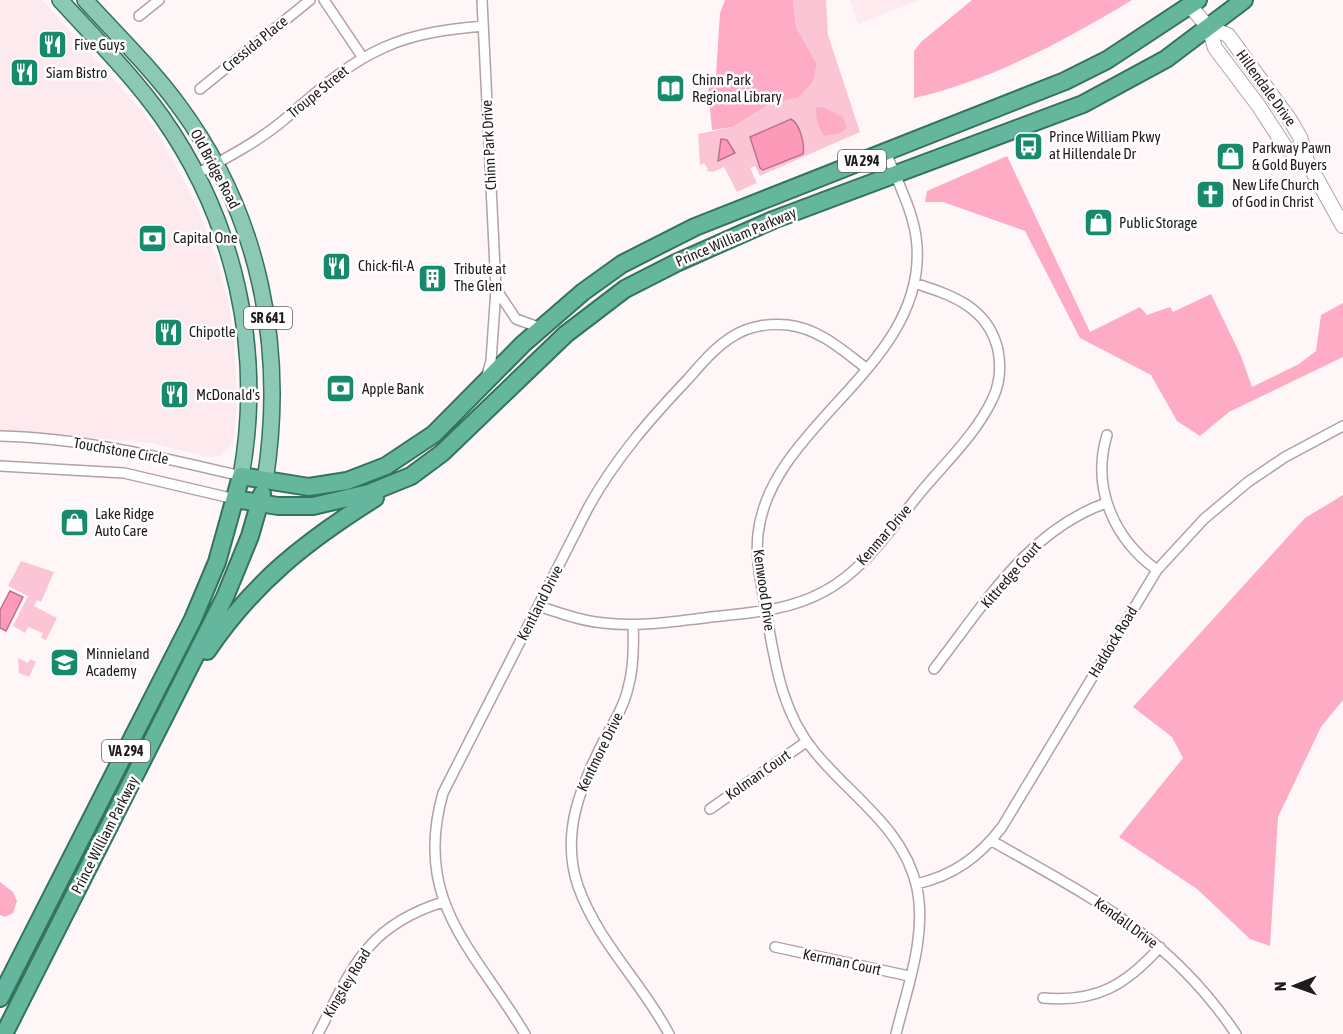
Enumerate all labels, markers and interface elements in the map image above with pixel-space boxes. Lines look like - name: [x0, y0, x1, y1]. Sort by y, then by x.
- street label: Cressida Place: [219, 12, 291, 75]
- restaurant icon: Five Guys: [37, 29, 69, 61]
- place label: Five Guys: [74, 36, 125, 53]
- street label: Hillendale Drive: [1233, 46, 1300, 129]
- restaurant icon: Siam Bistro: [9, 57, 41, 89]
- street label: Troupe Street: [284, 62, 352, 121]
- place label: Siam Bistro: [46, 64, 107, 81]
- place label: Chinn Park Regional Library: [692, 71, 782, 105]
- library icon: Chinn Park Regional Library: [655, 73, 687, 105]
- street label: Chinn Park Drive: [478, 99, 499, 191]
- street label: Old Bridge Road: [187, 126, 243, 211]
- place label: Prince William Pkwy at Hillendale Dr: [1049, 128, 1161, 162]
- bus stop icon: Prince William Pkwy at Hillendale Dr: [1012, 130, 1044, 162]
- place label: Parkway Pawn & Gold Buyers: [1252, 139, 1331, 173]
- shop icon: Parkway Pawn & Gold Buyers: [1215, 141, 1247, 173]
- road number: VA 294: [838, 150, 886, 172]
- place label: New Life Church of God in Christ: [1232, 176, 1319, 210]
- church icon: New Life Church of God in Christ: [1195, 178, 1227, 210]
- street label: Prince William Parkway: [673, 203, 799, 270]
- shop icon: Public Storage: [1082, 207, 1114, 239]
- place label: Public Storage: [1119, 214, 1198, 231]
- bank icon: Capital One: [136, 222, 168, 254]
- place label: Capital One: [173, 229, 238, 246]
- restaurant icon: Chick-fil-A: [321, 250, 353, 282]
- place label: Chick-fil-A: [358, 257, 415, 274]
- place label: Tribute at The Glen: [454, 260, 506, 294]
- building icon: Tribute at The Glen: [417, 262, 449, 294]
- road number: SR 641: [244, 307, 292, 329]
- restaurant icon: Chipotle: [152, 316, 184, 348]
- place label: Chipotle: [189, 323, 236, 340]
- bank icon: Apple Bank: [325, 373, 357, 405]
- restaurant icon: McDonald's: [159, 379, 191, 411]
- place label: Apple Bank: [362, 380, 425, 397]
- place label: McDonald's: [196, 386, 260, 403]
- street label: Touchstone Circle: [72, 434, 170, 467]
- street label: Kenmar Drive: [853, 501, 915, 568]
- place label: Lake Ridge Auto Care: [95, 505, 154, 539]
- shop icon: Lake Ridge Auto Care: [58, 507, 90, 539]
- street label: Kittredge Court: [977, 538, 1044, 611]
- street label: Kenwood Drive: [750, 548, 779, 632]
- street label: Kentland Drive: [513, 562, 566, 643]
- street label: Haddock Road: [1085, 603, 1140, 680]
- place label: Minnieland Academy: [86, 645, 150, 679]
- school or university icon: Minnieland Academy: [49, 647, 81, 679]
- street label: Kentmore Drive: [573, 709, 626, 794]
- road number: VA 294: [102, 740, 150, 762]
- street label: Kolman Court: [722, 746, 793, 803]
- street label: Prince William Parkway: [68, 773, 142, 896]
- street label: Kendall Drive: [1091, 894, 1162, 951]
- street label: Kingsley Road: [319, 945, 374, 1020]
- street label: Kerrman Court: [801, 945, 883, 978]
- north arrow: [1265, 956, 1325, 1016]
- text: N: [1271, 981, 1289, 991]

